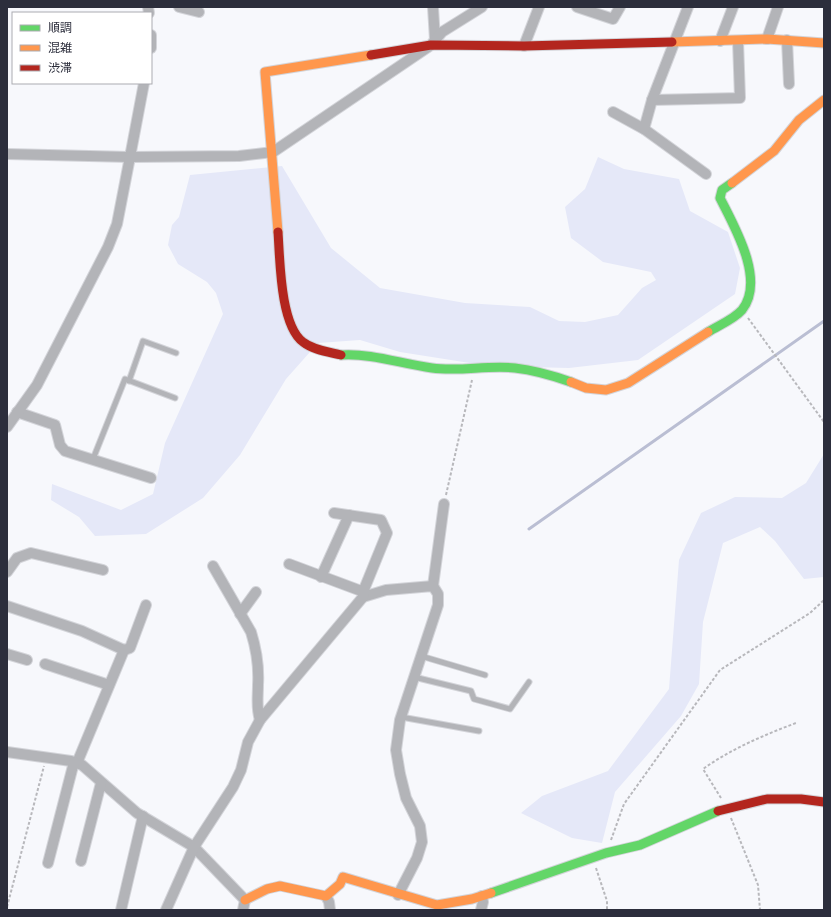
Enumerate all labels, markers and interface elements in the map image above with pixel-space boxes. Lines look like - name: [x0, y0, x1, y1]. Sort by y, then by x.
- legend: [12, 12, 152, 84]
- text: 順調: [48, 21, 72, 37]
- text: 混雑: [48, 41, 72, 57]
- text: 渋滞: [48, 61, 72, 77]

